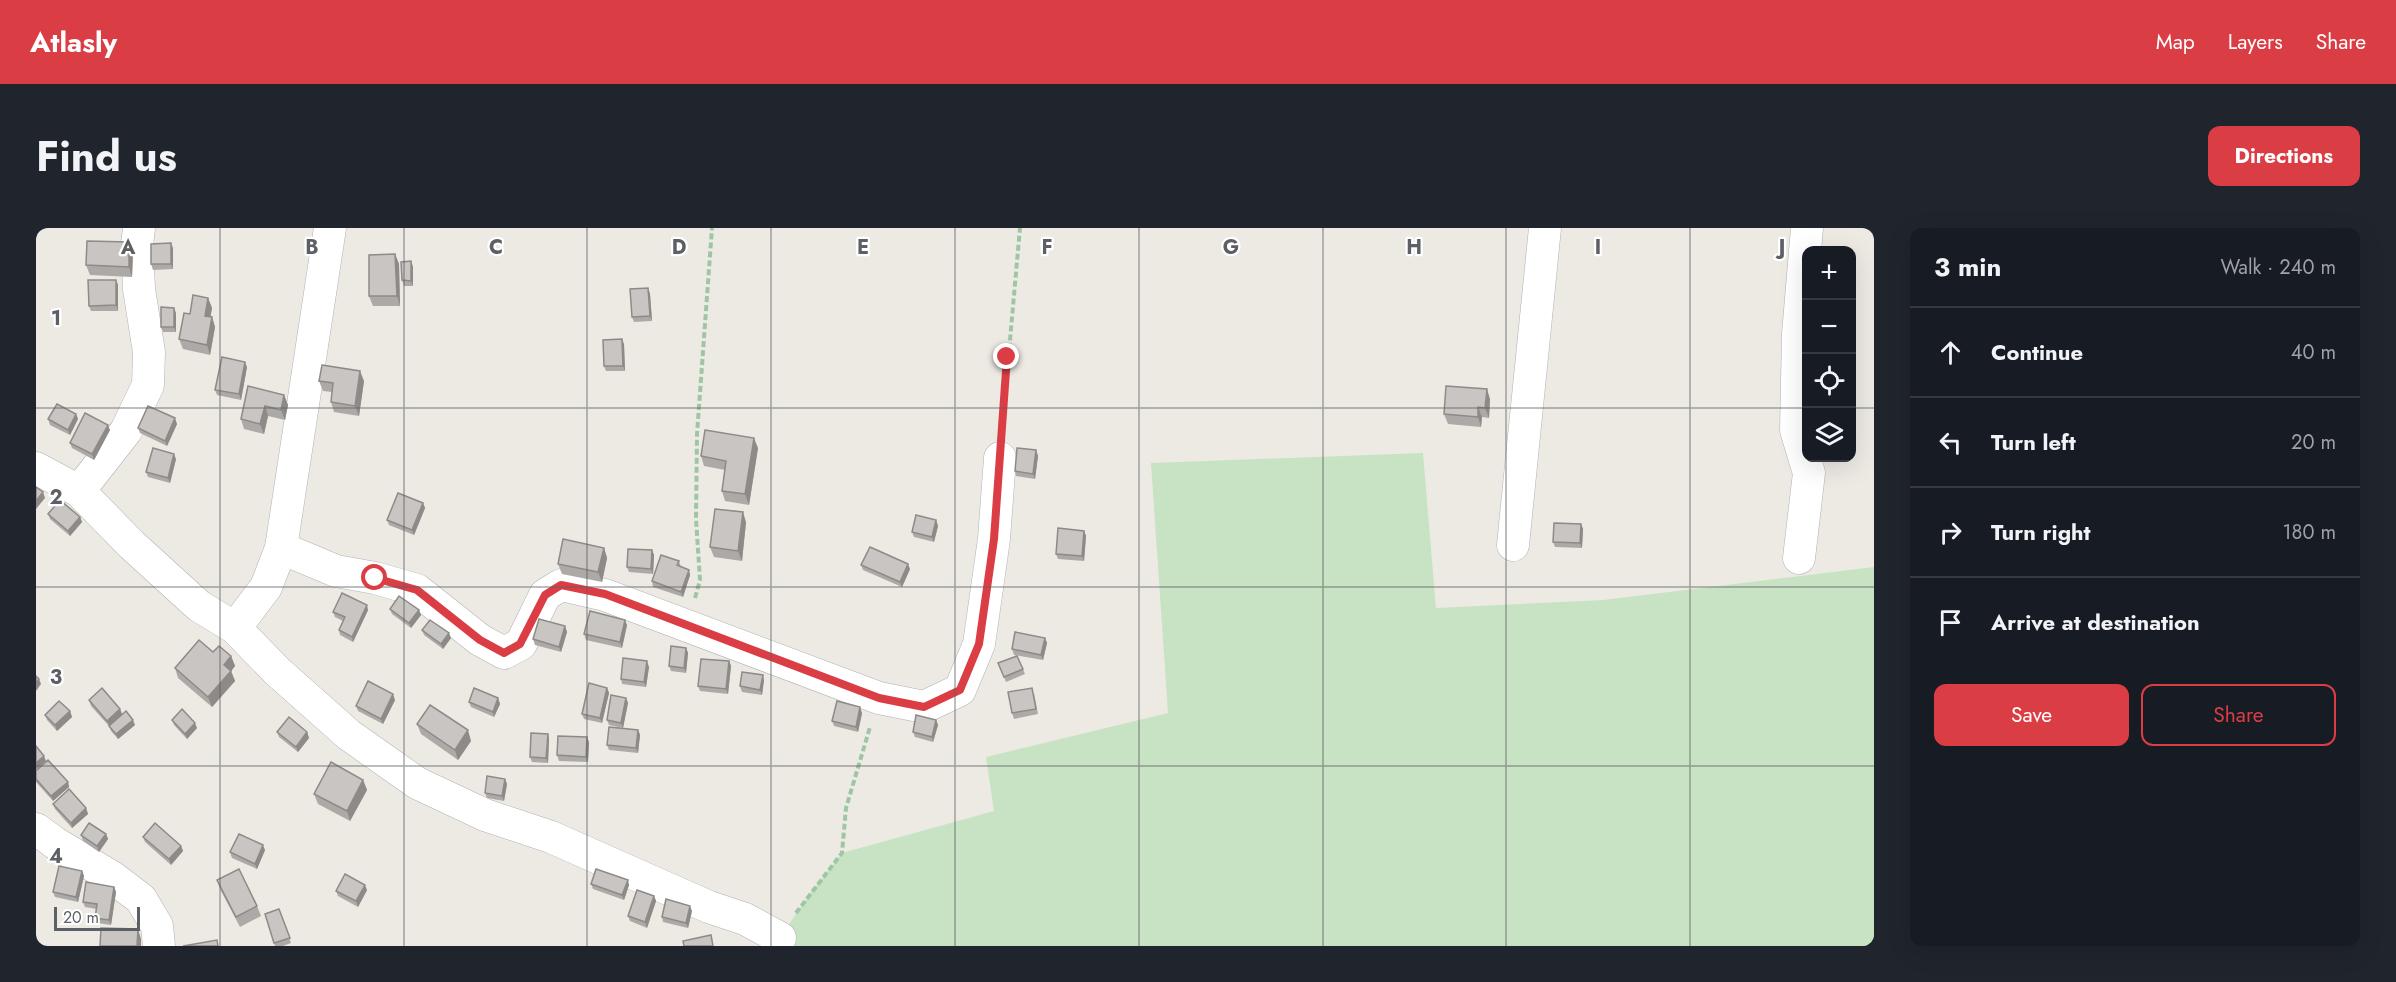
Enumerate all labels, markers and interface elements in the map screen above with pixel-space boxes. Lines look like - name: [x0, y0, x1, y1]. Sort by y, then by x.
- text: Atlasly: [30, 22, 117, 63]
- text: Map: [2156, 27, 2195, 57]
- text: Layers: [2228, 27, 2283, 57]
- text: Share: [2316, 27, 2366, 57]
- text: Find us: [36, 126, 177, 187]
- button: Directions: [2208, 126, 2360, 186]
- text: A: [120, 233, 136, 262]
- text: B: [305, 233, 319, 262]
- text: C: [489, 233, 503, 262]
- text: D: [672, 233, 686, 262]
- text: E: [857, 233, 869, 262]
- text: F: [1041, 233, 1053, 262]
- text: G: [1223, 233, 1239, 262]
- text: H: [1406, 233, 1422, 262]
- text: I: [1595, 233, 1601, 262]
- text: J: [1775, 233, 1785, 262]
- map controls: [1802, 246, 1856, 462]
- button: +: [1802, 246, 1856, 300]
- text: 3 min: [1934, 248, 2001, 286]
- text: Walk · 240 m: [2221, 253, 2336, 282]
- button: −: [1802, 300, 1856, 354]
- text: 1: [51, 304, 61, 333]
- icon: ahead: [1934, 336, 1967, 369]
- text: Continue: [1991, 336, 2083, 368]
- text: 40 m: [2291, 338, 2336, 367]
- route end: [993, 343, 1019, 369]
- button: locate: [1802, 354, 1856, 408]
- button: layers: [1802, 408, 1856, 462]
- icon: left: [1934, 426, 1967, 459]
- text: Turn left: [1991, 426, 2076, 458]
- text: 20 m: [2291, 428, 2336, 457]
- text: 2: [49, 483, 63, 512]
- icon: right: [1934, 516, 1967, 549]
- text: Turn right: [1991, 516, 2091, 548]
- text: 180 m: [2282, 518, 2336, 547]
- route start: [361, 564, 387, 590]
- icon: arrive: [1934, 606, 1967, 639]
- text: Arrive at destination: [1991, 606, 2200, 638]
- text: 3: [50, 663, 62, 692]
- button: Save: [1934, 684, 2129, 746]
- button: Share: [2141, 684, 2336, 746]
- text: 4: [49, 842, 63, 871]
- scale bar: [54, 904, 140, 932]
- text: 20 m: [63, 906, 99, 929]

